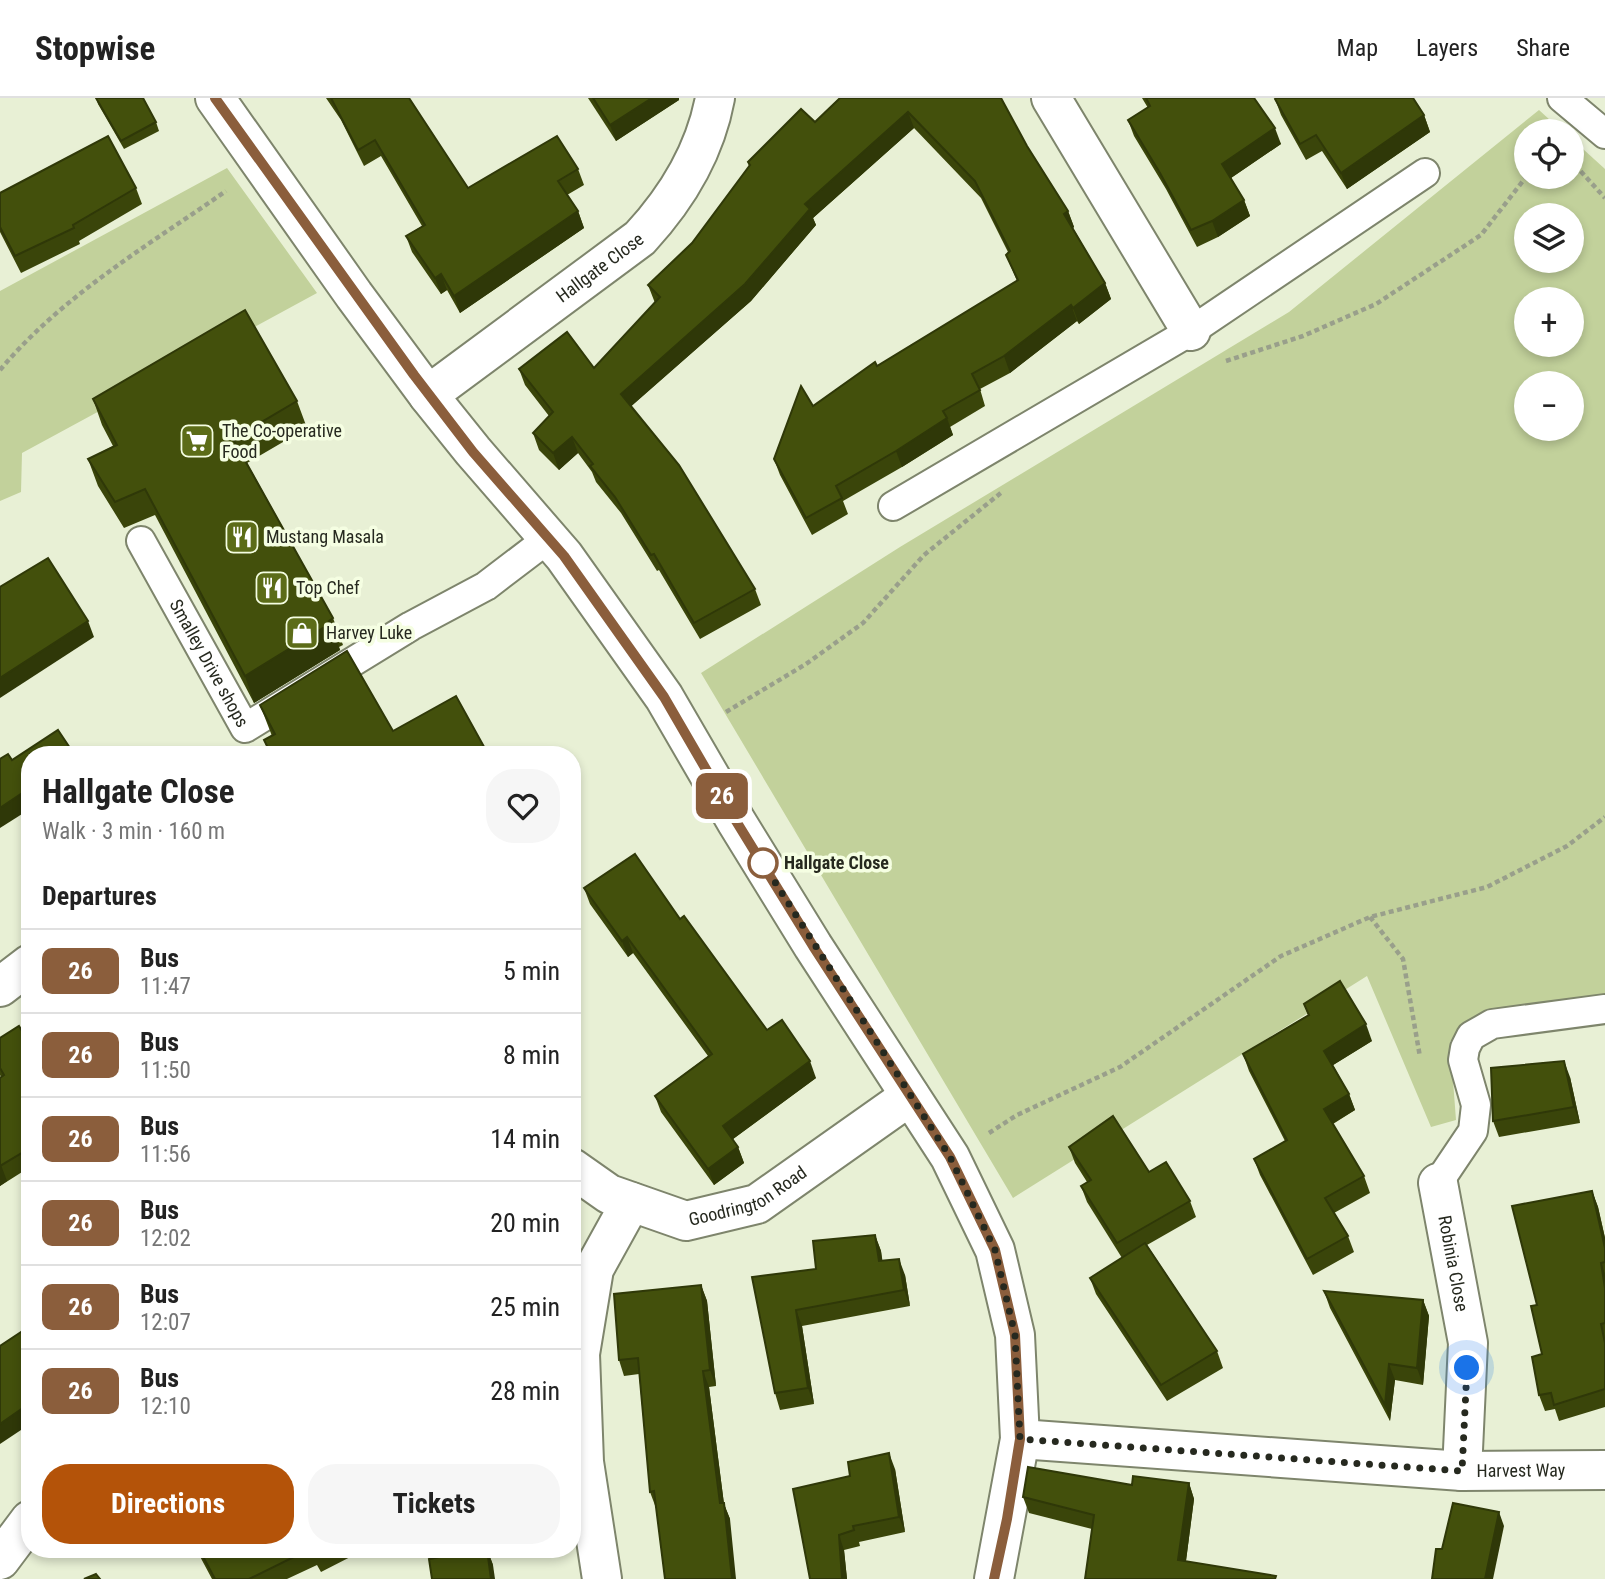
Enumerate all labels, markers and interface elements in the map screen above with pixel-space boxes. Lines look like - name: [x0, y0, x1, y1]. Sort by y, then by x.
- text: Stopwise: [35, 29, 155, 68]
- text: Map: [1337, 34, 1378, 62]
- text: Layers: [1416, 34, 1478, 62]
- text: Share: [1516, 34, 1570, 62]
- map controls: [1514, 119, 1584, 441]
- button: locate: [1514, 119, 1584, 189]
- button: layers: [1514, 203, 1584, 273]
- street label: Hallgate Close: [552, 228, 648, 306]
- button: +: [1514, 287, 1584, 357]
- button: −: [1514, 371, 1584, 441]
- place label: The Co-operative Food: [222, 420, 342, 462]
- supermarket icon: The Co-operative Food: [178, 422, 216, 460]
- restaurant icon: Mustang Masala: [223, 518, 261, 556]
- place label: Mustang Masala: [266, 526, 384, 547]
- restaurant icon: Top Chef: [253, 569, 291, 607]
- place label: Top Chef: [296, 577, 360, 598]
- street label: Smalley Drive shops: [166, 596, 253, 731]
- shop icon: Harvey Luke: [283, 614, 321, 652]
- place label: Harvey Luke: [326, 622, 412, 643]
- button: heart: [486, 769, 560, 843]
- text: Hallgate Close: [42, 772, 234, 811]
- line badge: 26: [690, 773, 754, 819]
- text: 26: [710, 782, 734, 810]
- text: Walk · 3 min · 160 m: [42, 818, 225, 845]
- marker: Hallgate Close: [748, 848, 778, 878]
- place label: Hallgate Close: [784, 852, 889, 873]
- text: Departures: [42, 881, 157, 911]
- text: Bus: [140, 943, 179, 973]
- text: 5 min: [503, 956, 560, 986]
- text: 26: [68, 957, 93, 985]
- text: 11:47: [140, 973, 191, 1000]
- text: Bus: [140, 1027, 179, 1057]
- text: 8 min: [503, 1040, 560, 1070]
- text: 26: [68, 1041, 93, 1069]
- text: 11:50: [140, 1057, 191, 1084]
- text: Bus: [140, 1111, 179, 1141]
- text: 14 min: [490, 1124, 560, 1154]
- text: 26: [68, 1125, 93, 1153]
- text: 11:56: [140, 1141, 191, 1168]
- street label: Goodrington Road: [686, 1161, 810, 1230]
- text: Bus: [140, 1195, 179, 1225]
- text: 20 min: [490, 1208, 560, 1238]
- text: 26: [68, 1209, 93, 1237]
- street label: Robinia Close: [1434, 1214, 1473, 1313]
- text: 12:02: [140, 1225, 191, 1252]
- text: Bus: [140, 1279, 179, 1309]
- text: 25 min: [490, 1292, 560, 1322]
- text: 26: [68, 1293, 93, 1321]
- text: 12:07: [140, 1309, 191, 1336]
- your location: [1449, 1350, 1484, 1385]
- text: Bus: [140, 1363, 179, 1393]
- text: 28 min: [490, 1376, 560, 1406]
- text: 26: [68, 1377, 93, 1405]
- text: 12:10: [140, 1393, 191, 1420]
- street label: Harvest Way: [1476, 1459, 1566, 1481]
- button: Directions: [42, 1464, 294, 1544]
- button: Tickets: [308, 1464, 560, 1544]

